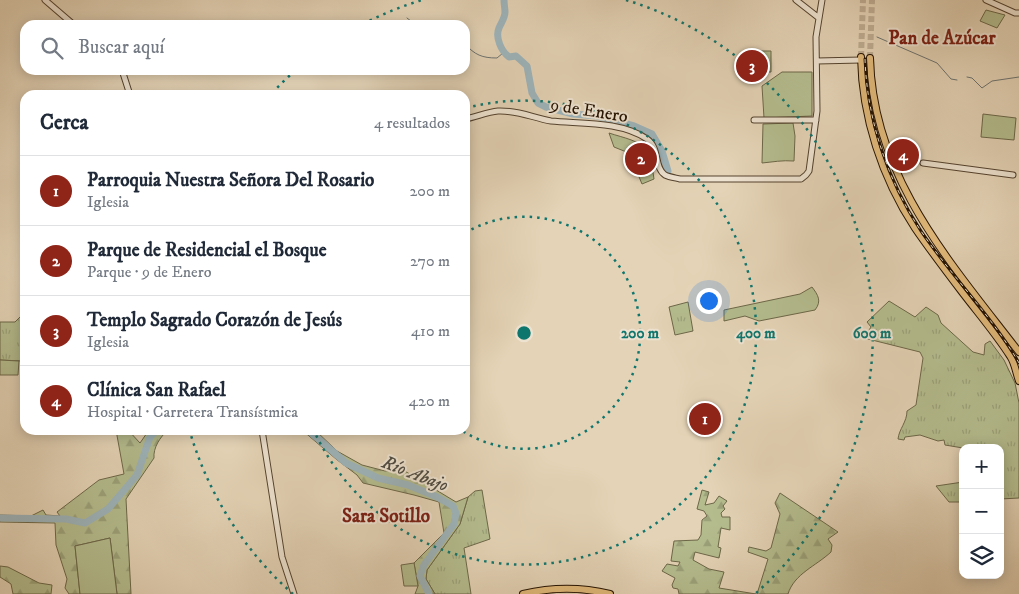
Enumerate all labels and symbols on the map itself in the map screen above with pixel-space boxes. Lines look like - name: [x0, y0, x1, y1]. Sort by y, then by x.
- district label: Pan de Azúcar: [888, 27, 997, 50]
- pin: 3: [736, 47, 768, 85]
- street label: 9 de Enero: [548, 94, 630, 128]
- pin: 4: [887, 136, 919, 174]
- pin: 2: [625, 140, 657, 178]
- your location: [696, 288, 722, 314]
- centre of rings: [515, 324, 533, 342]
- text: 200 m: [621, 324, 660, 343]
- text: 400 m: [735, 324, 776, 343]
- text: 600 m: [853, 324, 892, 343]
- pin: 1: [689, 400, 721, 438]
- water label: Río Abajo: [378, 451, 451, 497]
- district label: Sara Sotillo: [342, 505, 430, 528]

